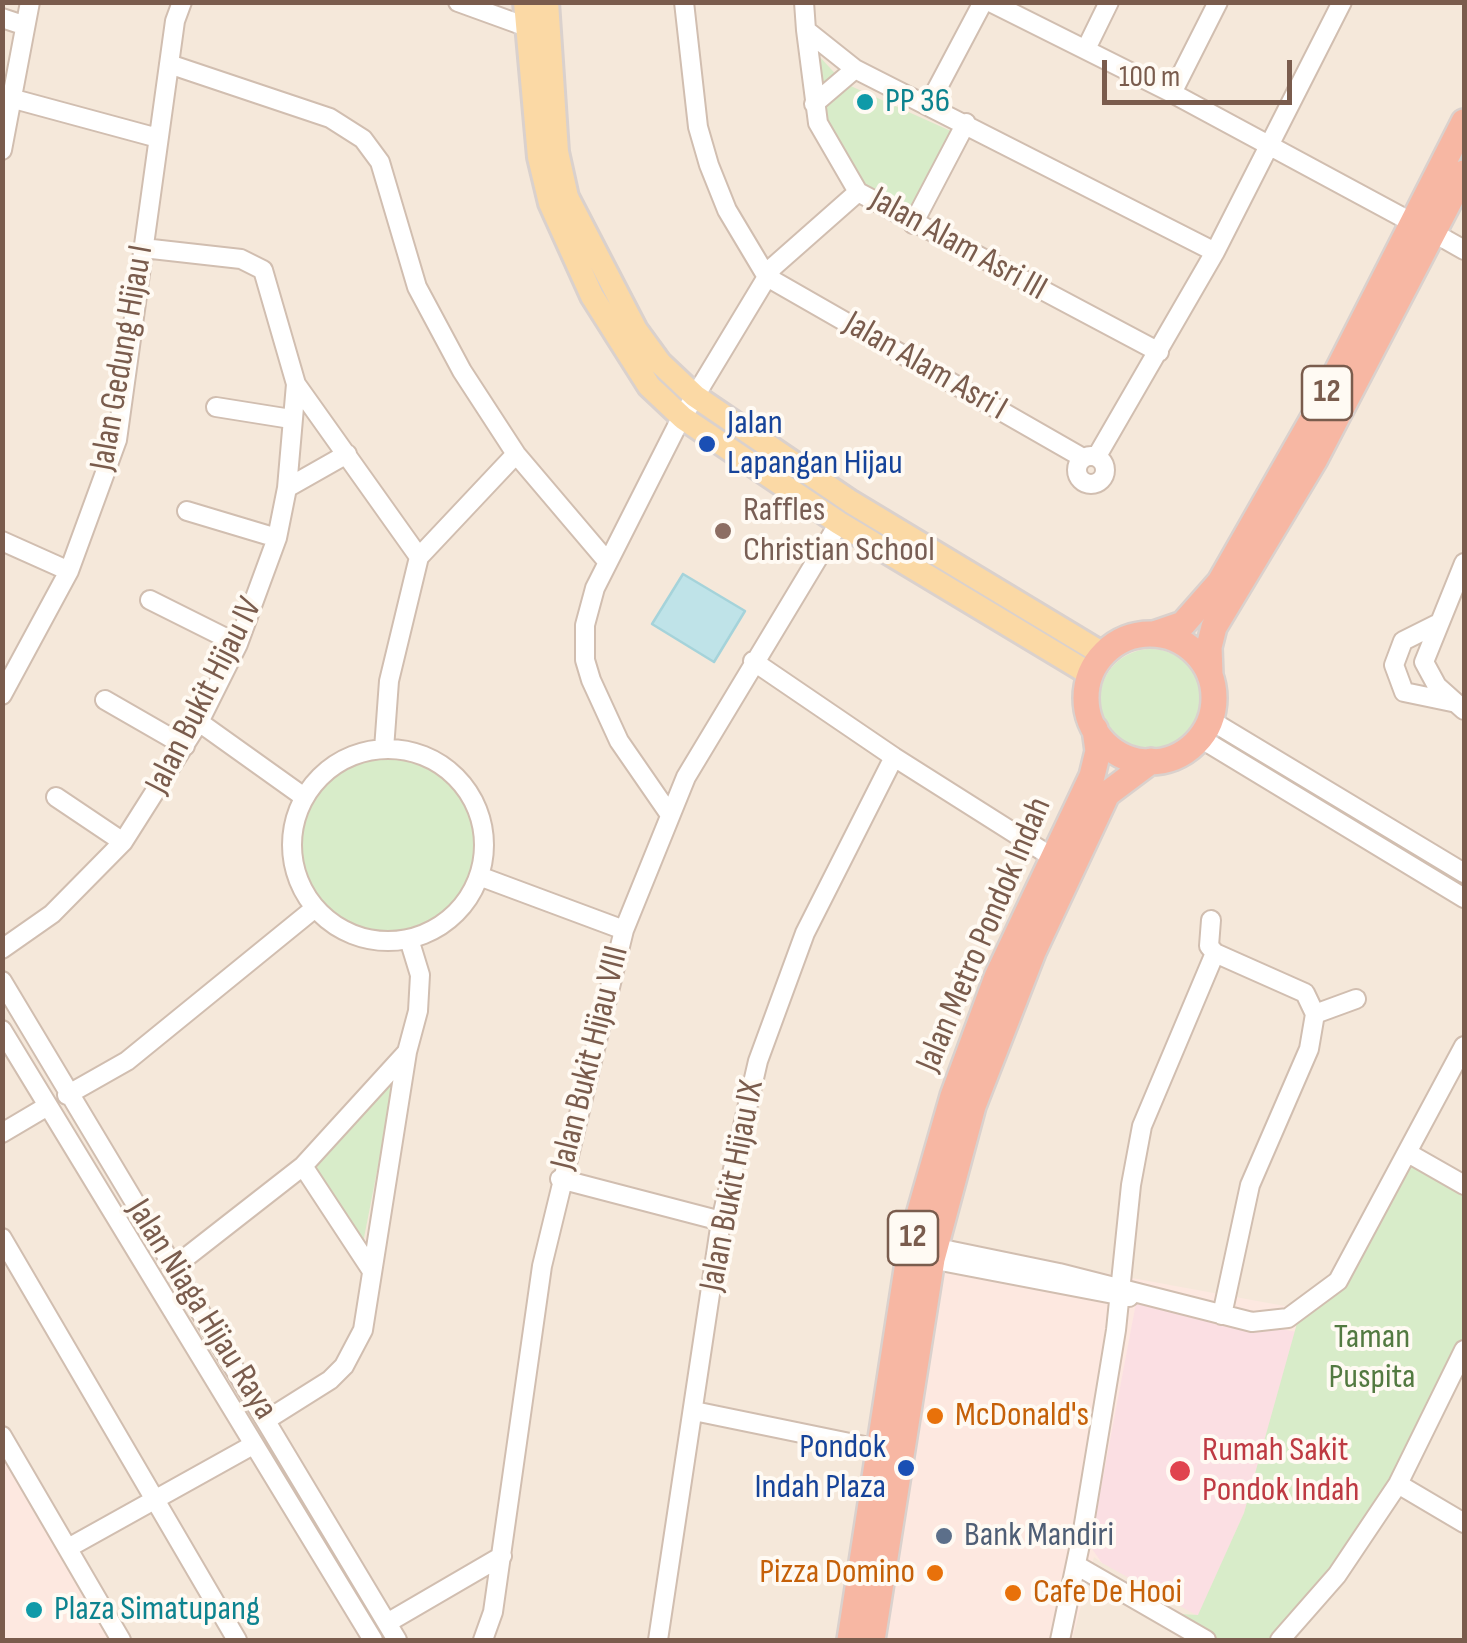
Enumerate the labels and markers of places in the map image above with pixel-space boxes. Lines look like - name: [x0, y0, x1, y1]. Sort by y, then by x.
- place label: PP 36: [885, 81, 950, 123]
- marker: PP 36: [854, 91, 876, 113]
- place label: Jalan Lapangan Hijau: [727, 403, 903, 485]
- marker: Jalan Lapangan Hijau: [696, 433, 718, 455]
- place label: Raffles Christian School: [743, 490, 935, 572]
- marker: Raffles Christian School: [712, 520, 734, 542]
- place label: McDonald's: [955, 1395, 1089, 1437]
- marker: McDonald's: [924, 1405, 946, 1427]
- place label: Pondok Indah Plaza: [755, 1427, 886, 1509]
- place label: Rumah Sakit Pondok Indah: [1202, 1430, 1359, 1512]
- marker: Pondok Indah Plaza: [895, 1457, 917, 1479]
- marker: Rumah Sakit Pondok Indah: [1167, 1458, 1193, 1484]
- place label: Bank Mandiri: [964, 1515, 1114, 1557]
- marker: Bank Mandiri: [933, 1525, 955, 1547]
- place label: Pizza Domino: [759, 1552, 915, 1594]
- marker: Pizza Domino: [924, 1562, 946, 1584]
- place label: Cafe De Hooi: [1033, 1572, 1182, 1614]
- marker: Cafe De Hooi: [1002, 1582, 1024, 1604]
- place label: Plaza Simatupang: [54, 1589, 260, 1631]
- marker: Plaza Simatupang: [23, 1599, 45, 1621]

